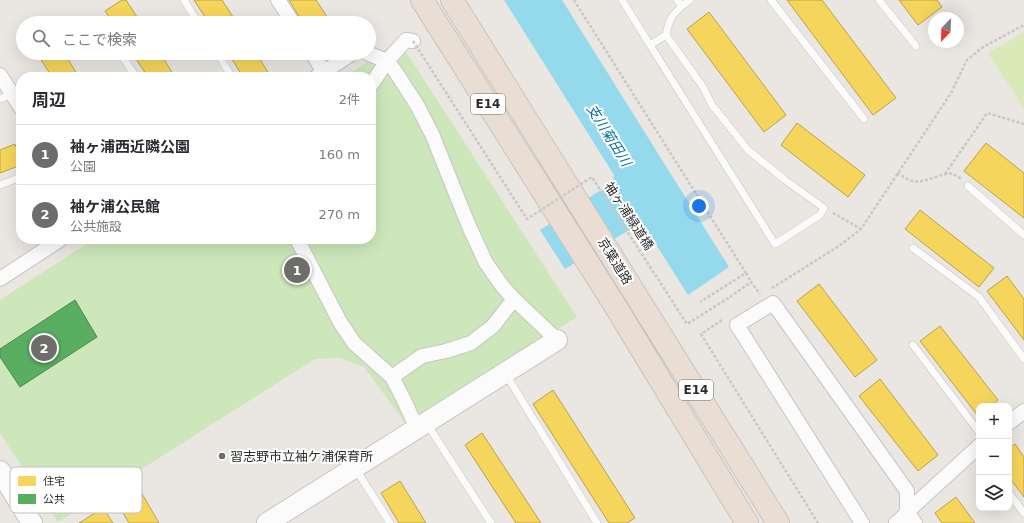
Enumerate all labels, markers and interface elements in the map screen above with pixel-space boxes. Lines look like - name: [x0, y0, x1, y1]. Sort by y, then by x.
- north arrow: [928, 12, 964, 48]
- search box: [16, 16, 376, 60]
- icon: search: [30, 27, 52, 49]
- text: ここで検索: [62, 31, 137, 49]
- text: 周辺: [32, 90, 66, 110]
- text: 2件: [339, 92, 360, 107]
- road number: E14: [471, 94, 505, 114]
- water label: 支川菊田川: [584, 101, 635, 171]
- text: 袖ヶ浦西近隣公園: [70, 138, 190, 156]
- text: 1: [40, 147, 50, 162]
- text: 160 m: [318, 147, 360, 162]
- text: 公園: [70, 159, 96, 174]
- street label: 袖ヶ浦緑道橋: [601, 179, 657, 253]
- your location: [689, 196, 709, 216]
- text: 袖ケ浦公民館: [70, 198, 160, 216]
- text: 2: [40, 207, 50, 222]
- text: 270 m: [318, 207, 360, 222]
- text: 公共施設: [70, 219, 122, 234]
- street label: 京葉道路: [595, 235, 635, 287]
- pin: 1: [284, 255, 310, 285]
- pin: 2: [31, 333, 57, 363]
- road number: E14: [679, 380, 713, 400]
- map controls: [976, 403, 1012, 511]
- button: +: [976, 403, 1012, 439]
- button: −: [976, 439, 1012, 475]
- place label: 習志野市立袖ケ浦保育所: [230, 449, 373, 464]
- marker: 習志野市立袖ケ浦保育所: [217, 451, 227, 461]
- legend: [10, 467, 142, 513]
- text: 住宅: [43, 475, 65, 488]
- button: layers: [976, 475, 1012, 511]
- text: 公共: [43, 493, 65, 506]

